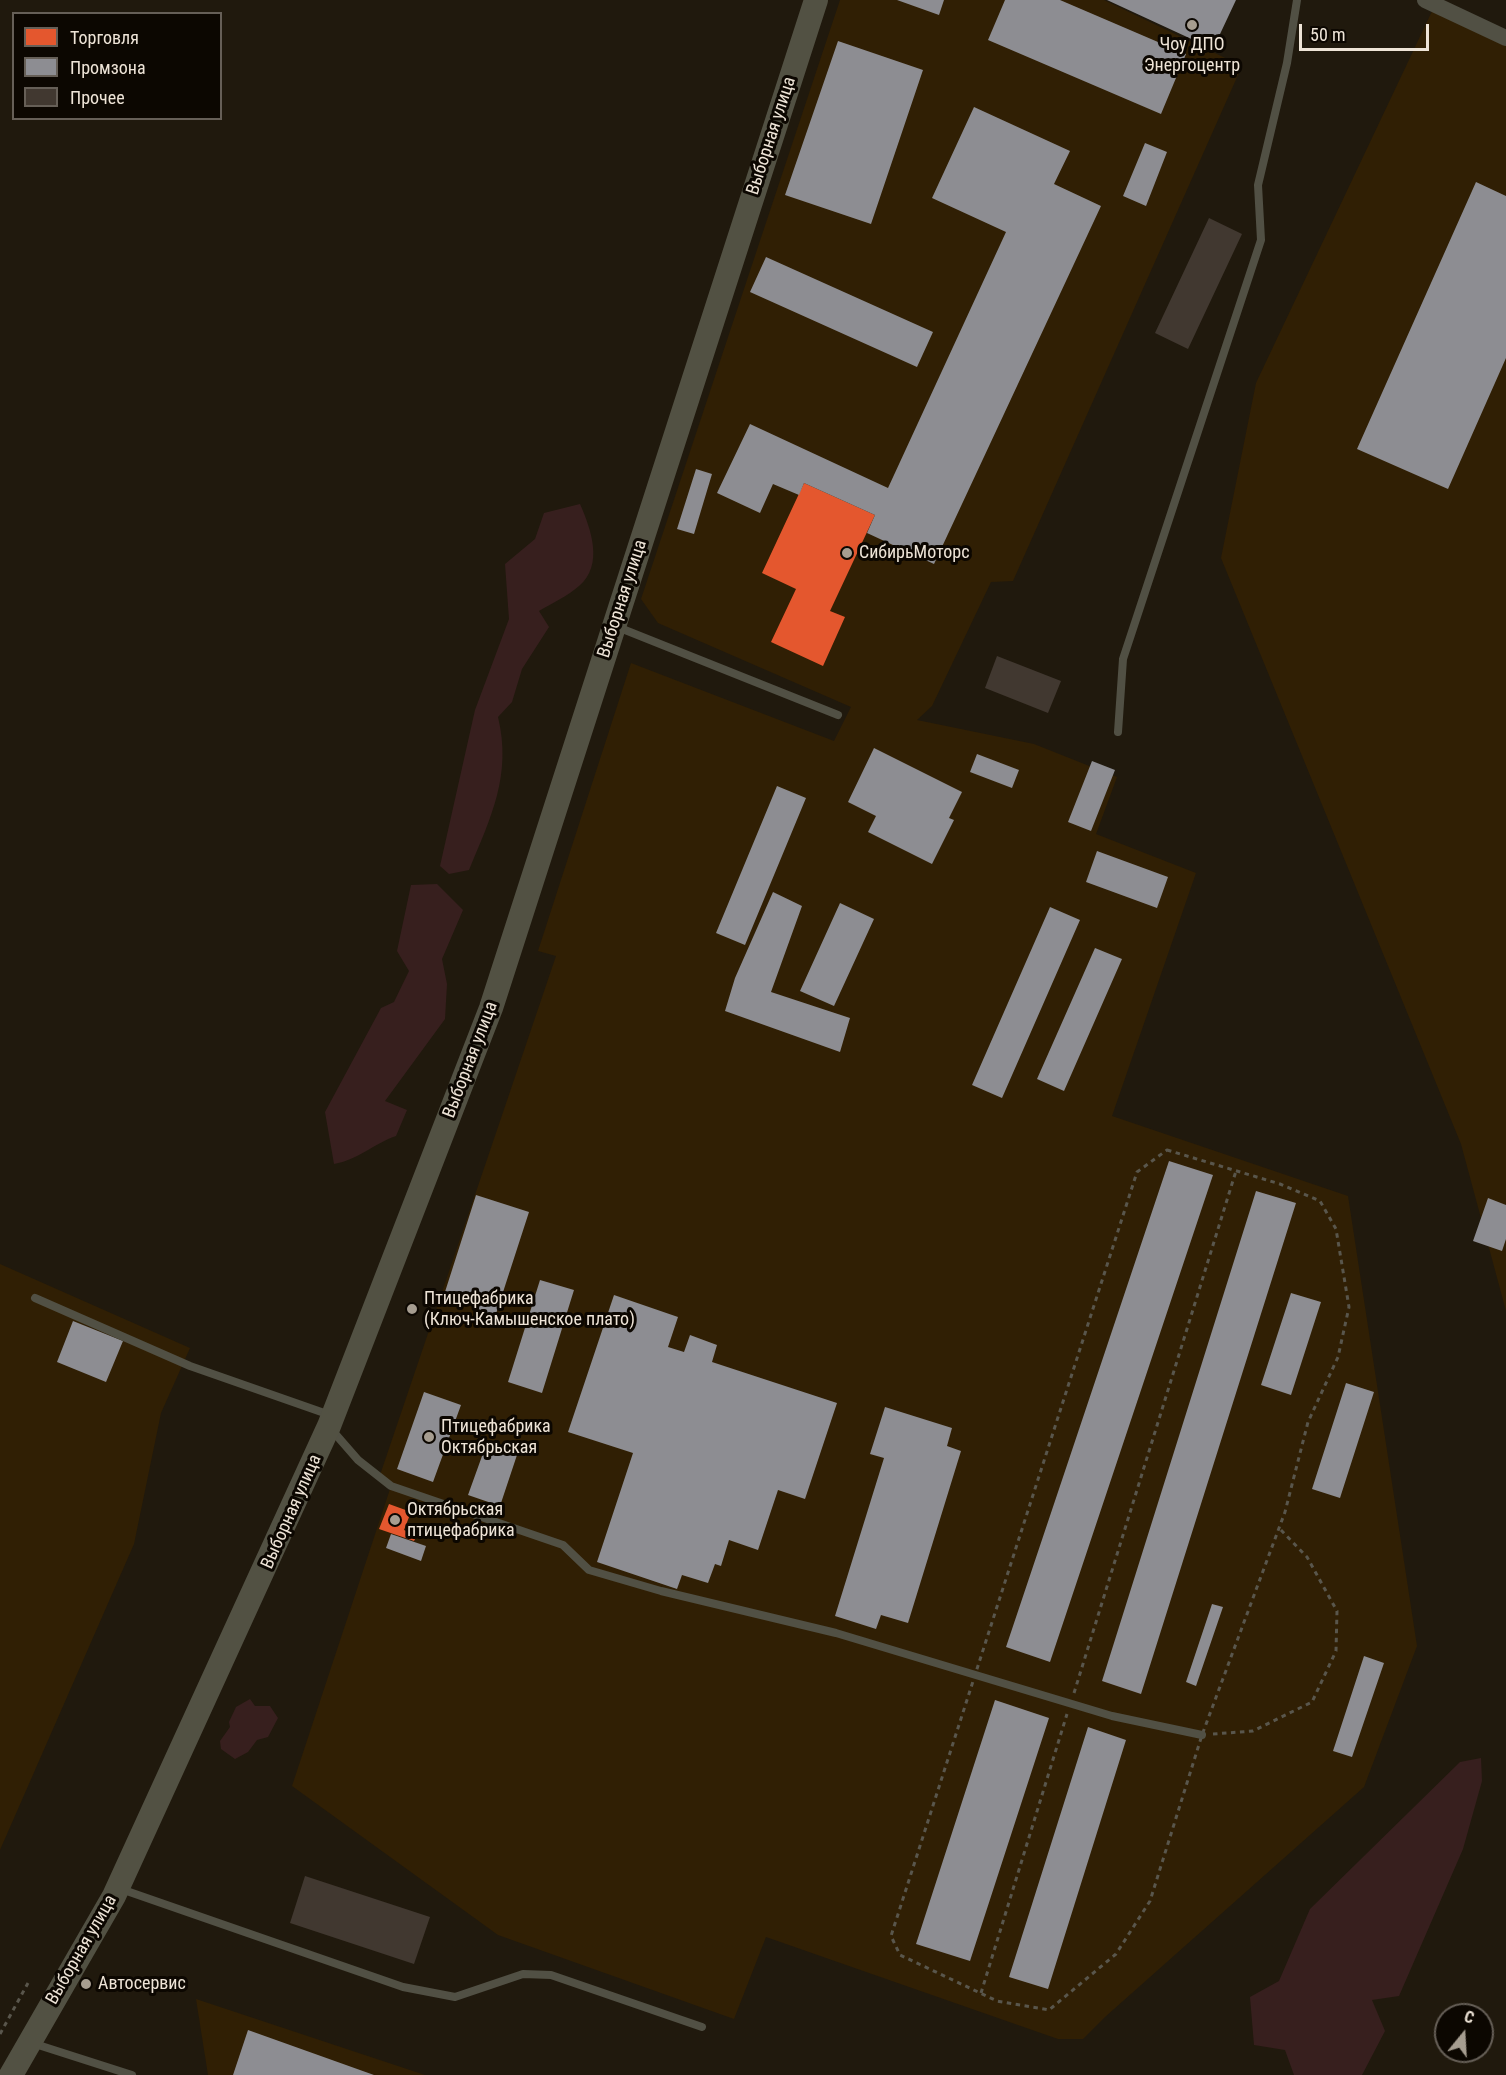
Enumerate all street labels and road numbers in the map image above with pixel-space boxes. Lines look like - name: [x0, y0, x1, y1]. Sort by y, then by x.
- street label: Выборная улица: [743, 74, 801, 198]
- street label: Выборная улица: [594, 537, 652, 661]
- street label: Выборная улица: [439, 999, 503, 1121]
- street label: Выборная улица: [257, 1451, 327, 1573]
- street label: Выборная улица: [42, 1891, 122, 2009]

